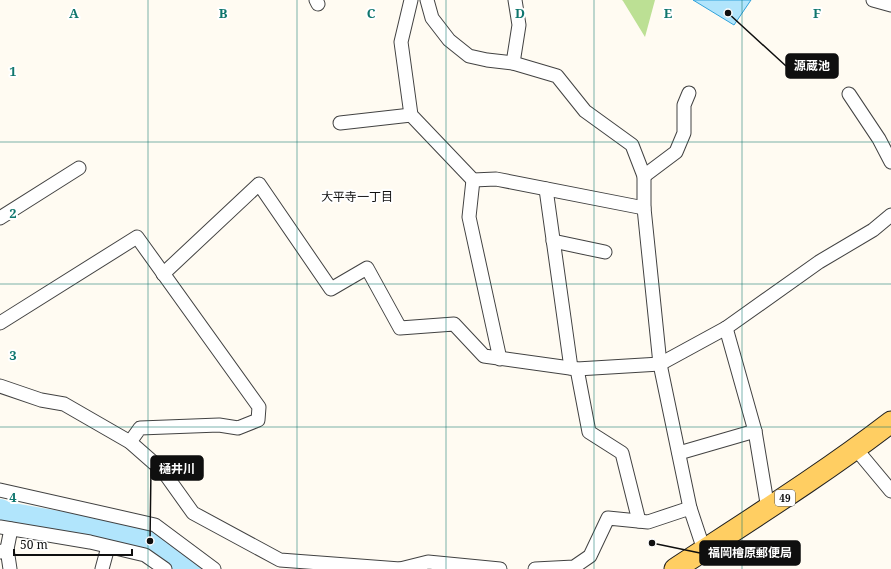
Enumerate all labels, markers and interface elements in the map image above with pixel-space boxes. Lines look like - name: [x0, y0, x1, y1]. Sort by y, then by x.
- text: A: [69, 4, 79, 22]
- text: B: [219, 4, 228, 22]
- text: C: [367, 4, 376, 22]
- text: D: [515, 4, 525, 22]
- text: E: [664, 4, 673, 22]
- text: F: [813, 4, 821, 22]
- callout: 源蔵池: [786, 54, 838, 78]
- text: 源蔵池: [794, 57, 830, 74]
- text: 1: [9, 62, 17, 80]
- district label: 大平寺一丁目: [321, 188, 393, 205]
- text: 2: [9, 204, 17, 222]
- text: 3: [9, 346, 17, 364]
- callout: 樋井川: [151, 456, 203, 480]
- text: 樋井川: [159, 460, 195, 477]
- text: 4: [9, 488, 17, 506]
- road number: 49: [775, 490, 795, 506]
- scale bar: [14, 531, 132, 557]
- text: 50 m: [20, 536, 48, 553]
- callout: 福岡檜原郵便局: [700, 541, 800, 565]
- text: 福岡檜原郵便局: [708, 544, 792, 561]

